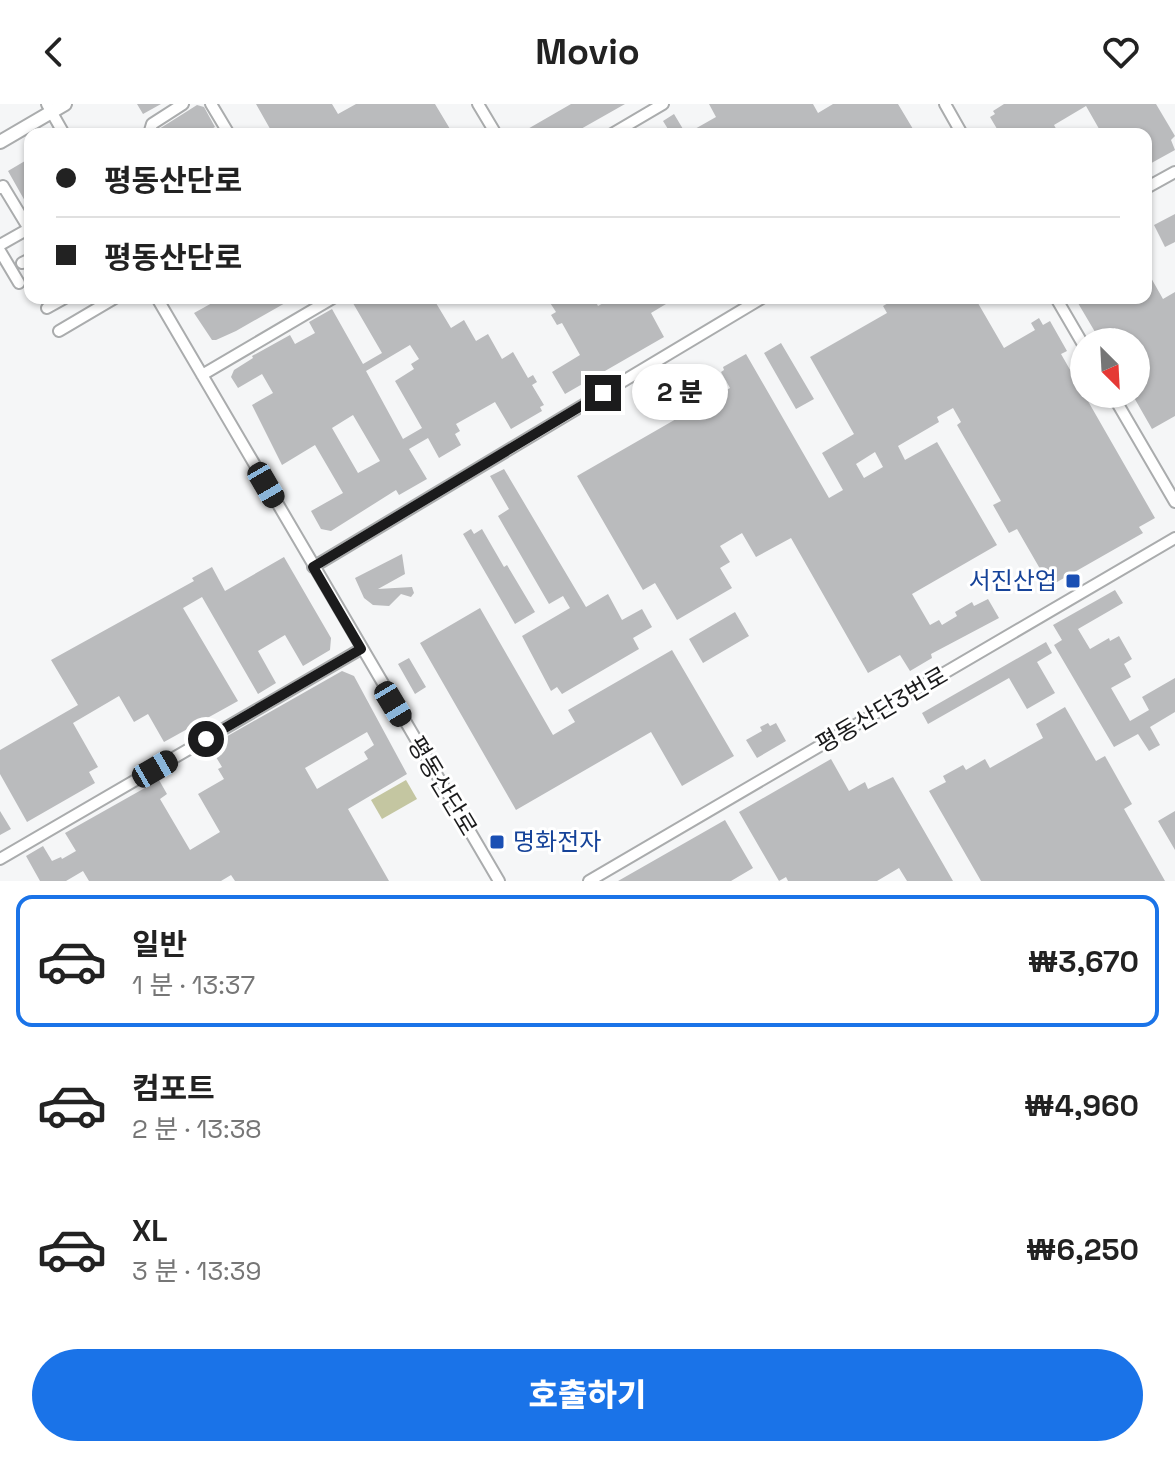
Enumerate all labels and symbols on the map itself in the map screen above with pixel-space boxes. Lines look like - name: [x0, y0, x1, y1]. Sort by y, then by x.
- north arrow: [1070, 328, 1150, 408]
- callout: 2 분: [631, 365, 727, 421]
- route end: [585, 375, 621, 411]
- car: [244, 458, 288, 512]
- place label: 서진산업: [969, 565, 1057, 596]
- marker: 서진산업: [1064, 572, 1082, 590]
- street label: 평동산단3번로: [810, 659, 953, 760]
- car: [370, 677, 416, 731]
- route start: [188, 721, 224, 757]
- street label: 평동산단로: [401, 730, 484, 841]
- car: [128, 747, 182, 791]
- place label: 명화전자: [513, 826, 601, 857]
- marker: 명화전자: [488, 833, 506, 851]

